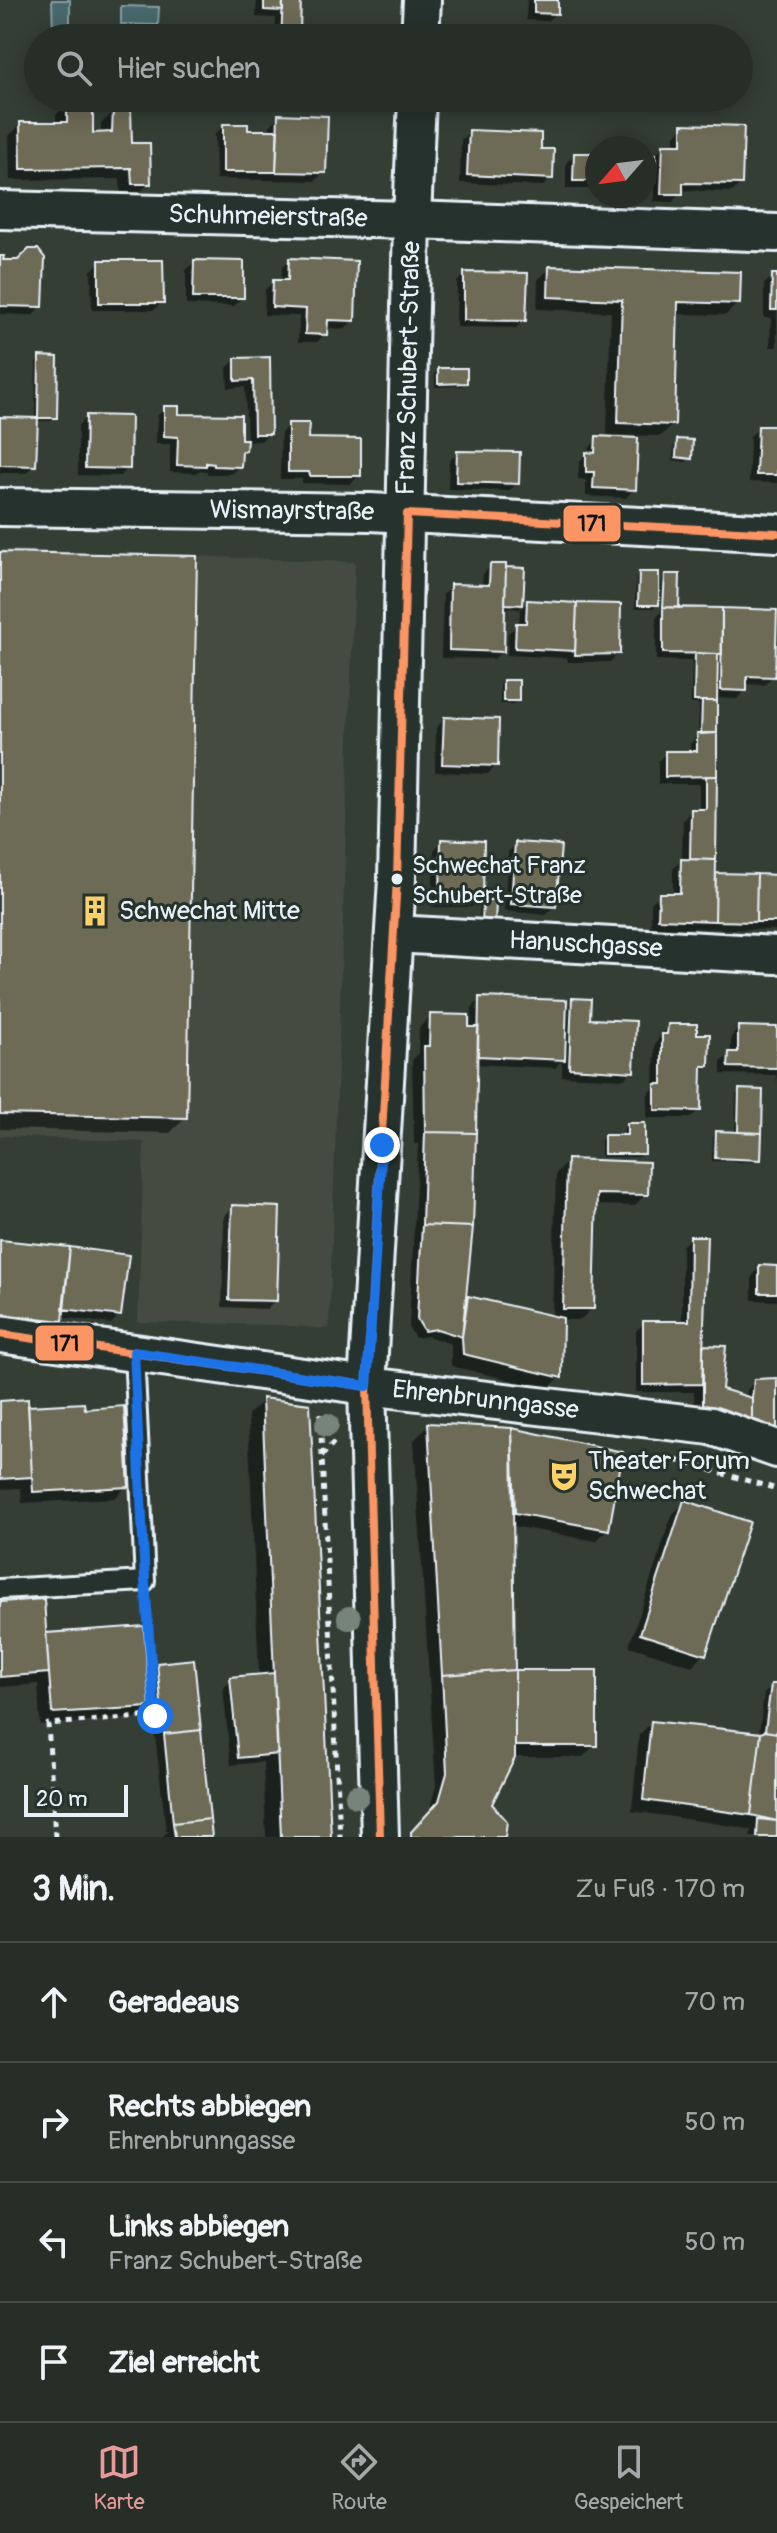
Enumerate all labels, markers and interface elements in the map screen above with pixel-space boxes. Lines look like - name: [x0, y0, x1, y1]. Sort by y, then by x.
- search box: [24, 24, 753, 112]
- icon: search: [52, 46, 96, 90]
- text: Hier suchen: [116, 50, 261, 87]
- north arrow: [585, 136, 657, 208]
- street label: Schuhmeierstraße: [168, 198, 368, 235]
- street label: Franz Schubert-Straße: [390, 241, 428, 496]
- street label: Wismayrstraße: [209, 494, 375, 528]
- line badge: 171: [562, 504, 622, 543]
- text: 171: [578, 510, 606, 538]
- place label: Schwechat Franz Schubert-Straße: [412, 851, 586, 910]
- marker: Schwechat Franz Schubert-Straße: [389, 871, 405, 887]
- building icon: Schwechat Mitte: [78, 894, 112, 928]
- place label: Schwechat Mitte: [119, 895, 300, 927]
- street label: Hanuschgasse: [508, 924, 664, 965]
- route end: [364, 1127, 400, 1163]
- line badge: 171: [34, 1324, 95, 1362]
- text: 171: [51, 1330, 79, 1358]
- street label: Ehrenbrunngasse: [391, 1373, 581, 1427]
- place label: Theater Forum Schwechat: [588, 1445, 750, 1507]
- theatre icon: Theater Forum Schwechat: [547, 1459, 581, 1493]
- route start: [137, 1698, 173, 1734]
- scale bar: [24, 1781, 128, 1817]
- text: 20 m: [36, 1785, 88, 1813]
- text: 3 Min.: [32, 1868, 115, 1911]
- text: Zu Fuß · 170 m: [576, 1873, 745, 1905]
- icon: ahead: [32, 1980, 76, 2024]
- text: Geradeaus: [108, 1984, 239, 2021]
- text: 70 m: [685, 1986, 745, 2018]
- text: Rechts abbiegen: [108, 2088, 311, 2125]
- icon: right: [32, 2100, 76, 2144]
- text: 50 m: [684, 2106, 745, 2138]
- text: Ehrenbrunngasse: [108, 2125, 295, 2157]
- text: Links abbiegen: [108, 2208, 289, 2245]
- icon: left: [32, 2220, 76, 2264]
- text: 50 m: [684, 2226, 745, 2258]
- text: Franz Schubert-Straße: [108, 2245, 362, 2277]
- icon: arrive: [32, 2340, 76, 2384]
- text: Ziel erreicht: [108, 2344, 259, 2381]
- tab: Karte: [94, 2440, 145, 2516]
- tab: Route: [332, 2440, 387, 2516]
- tab: Gespeichert: [574, 2440, 683, 2516]

